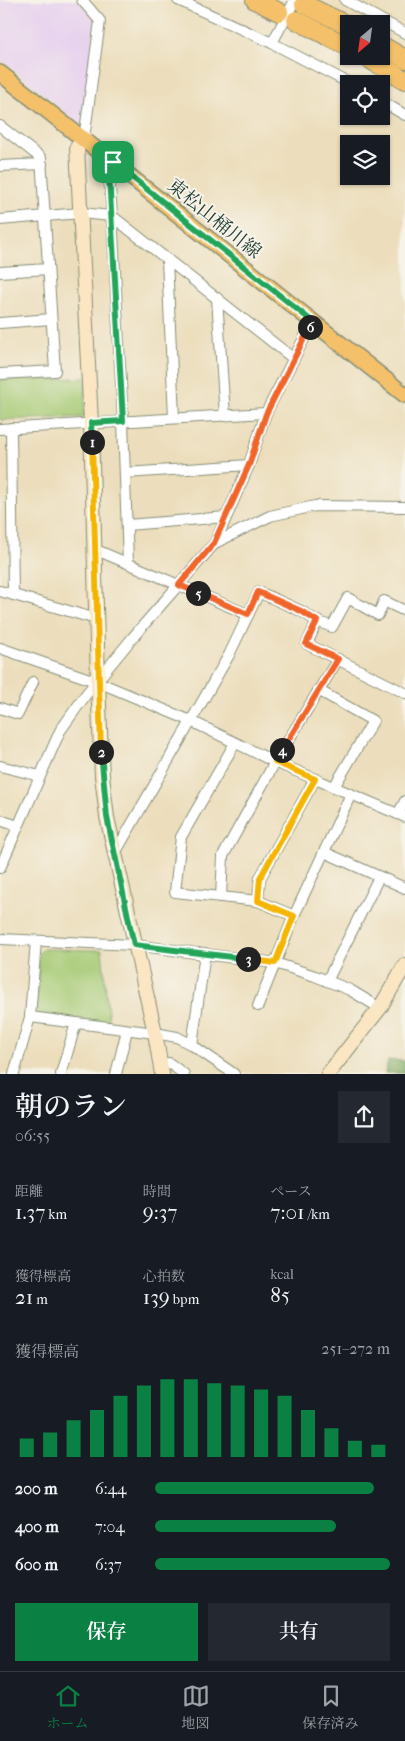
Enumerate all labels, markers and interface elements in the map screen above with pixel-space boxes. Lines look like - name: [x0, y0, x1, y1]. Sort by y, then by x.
- north arrow: [340, 15, 390, 65]
- map controls: [340, 15, 390, 185]
- button: locate: [340, 75, 390, 125]
- button: layers: [340, 135, 390, 185]
- pin: [92, 141, 134, 183]
- icon: arrive: [99, 148, 127, 176]
- street label: 東松山桶川線: [163, 174, 266, 263]
- pin: 6: [298, 314, 322, 340]
- text: 6: [307, 319, 314, 336]
- pin: 1: [80, 430, 104, 454]
- text: 1: [90, 434, 95, 451]
- pin: 5: [186, 580, 210, 606]
- text: 5: [195, 585, 202, 602]
- pin: 4: [270, 738, 294, 762]
- pin: 2: [88, 740, 114, 764]
- text: 4: [278, 742, 287, 759]
- text: 2: [98, 744, 105, 761]
- pin: 3: [236, 946, 260, 972]
- text: 3: [246, 951, 251, 968]
- text: 朝のラン: [15, 1090, 127, 1123]
- button: share: [338, 1091, 390, 1143]
- text: 06:55: [15, 1126, 50, 1145]
- text: 距離: [15, 1183, 43, 1200]
- text: 時間: [143, 1183, 171, 1200]
- text: ペース: [270, 1183, 312, 1200]
- text: 1.37: [15, 1200, 45, 1224]
- text: 9:37: [143, 1200, 178, 1224]
- text: 7:01: [270, 1200, 305, 1224]
- text: km: [45, 1206, 67, 1223]
- text: /km: [305, 1206, 330, 1223]
- text: kcal: [270, 1266, 294, 1283]
- text: 獲得標高: [15, 1268, 71, 1285]
- text: 心拍数: [143, 1268, 185, 1285]
- text: 85: [270, 1283, 290, 1307]
- text: 21: [15, 1285, 33, 1309]
- text: 139: [143, 1285, 170, 1309]
- text: m: [33, 1291, 48, 1308]
- text: bpm: [170, 1291, 199, 1308]
- text: 251–272 m: [321, 1339, 390, 1358]
- text: 獲得標高: [15, 1342, 79, 1361]
- text: 200 m: [15, 1479, 58, 1498]
- text: 6:44: [95, 1479, 127, 1498]
- text: 400 m: [15, 1517, 59, 1536]
- text: 7:04: [95, 1517, 125, 1536]
- text: 600 m: [15, 1555, 58, 1574]
- text: 6:37: [95, 1555, 122, 1574]
- button: 保存: [15, 1603, 198, 1661]
- button: 共有: [208, 1603, 390, 1661]
- tab: ホーム: [47, 1682, 89, 1732]
- tab: 地図: [182, 1682, 210, 1732]
- tab: 保存済み: [303, 1682, 359, 1732]

